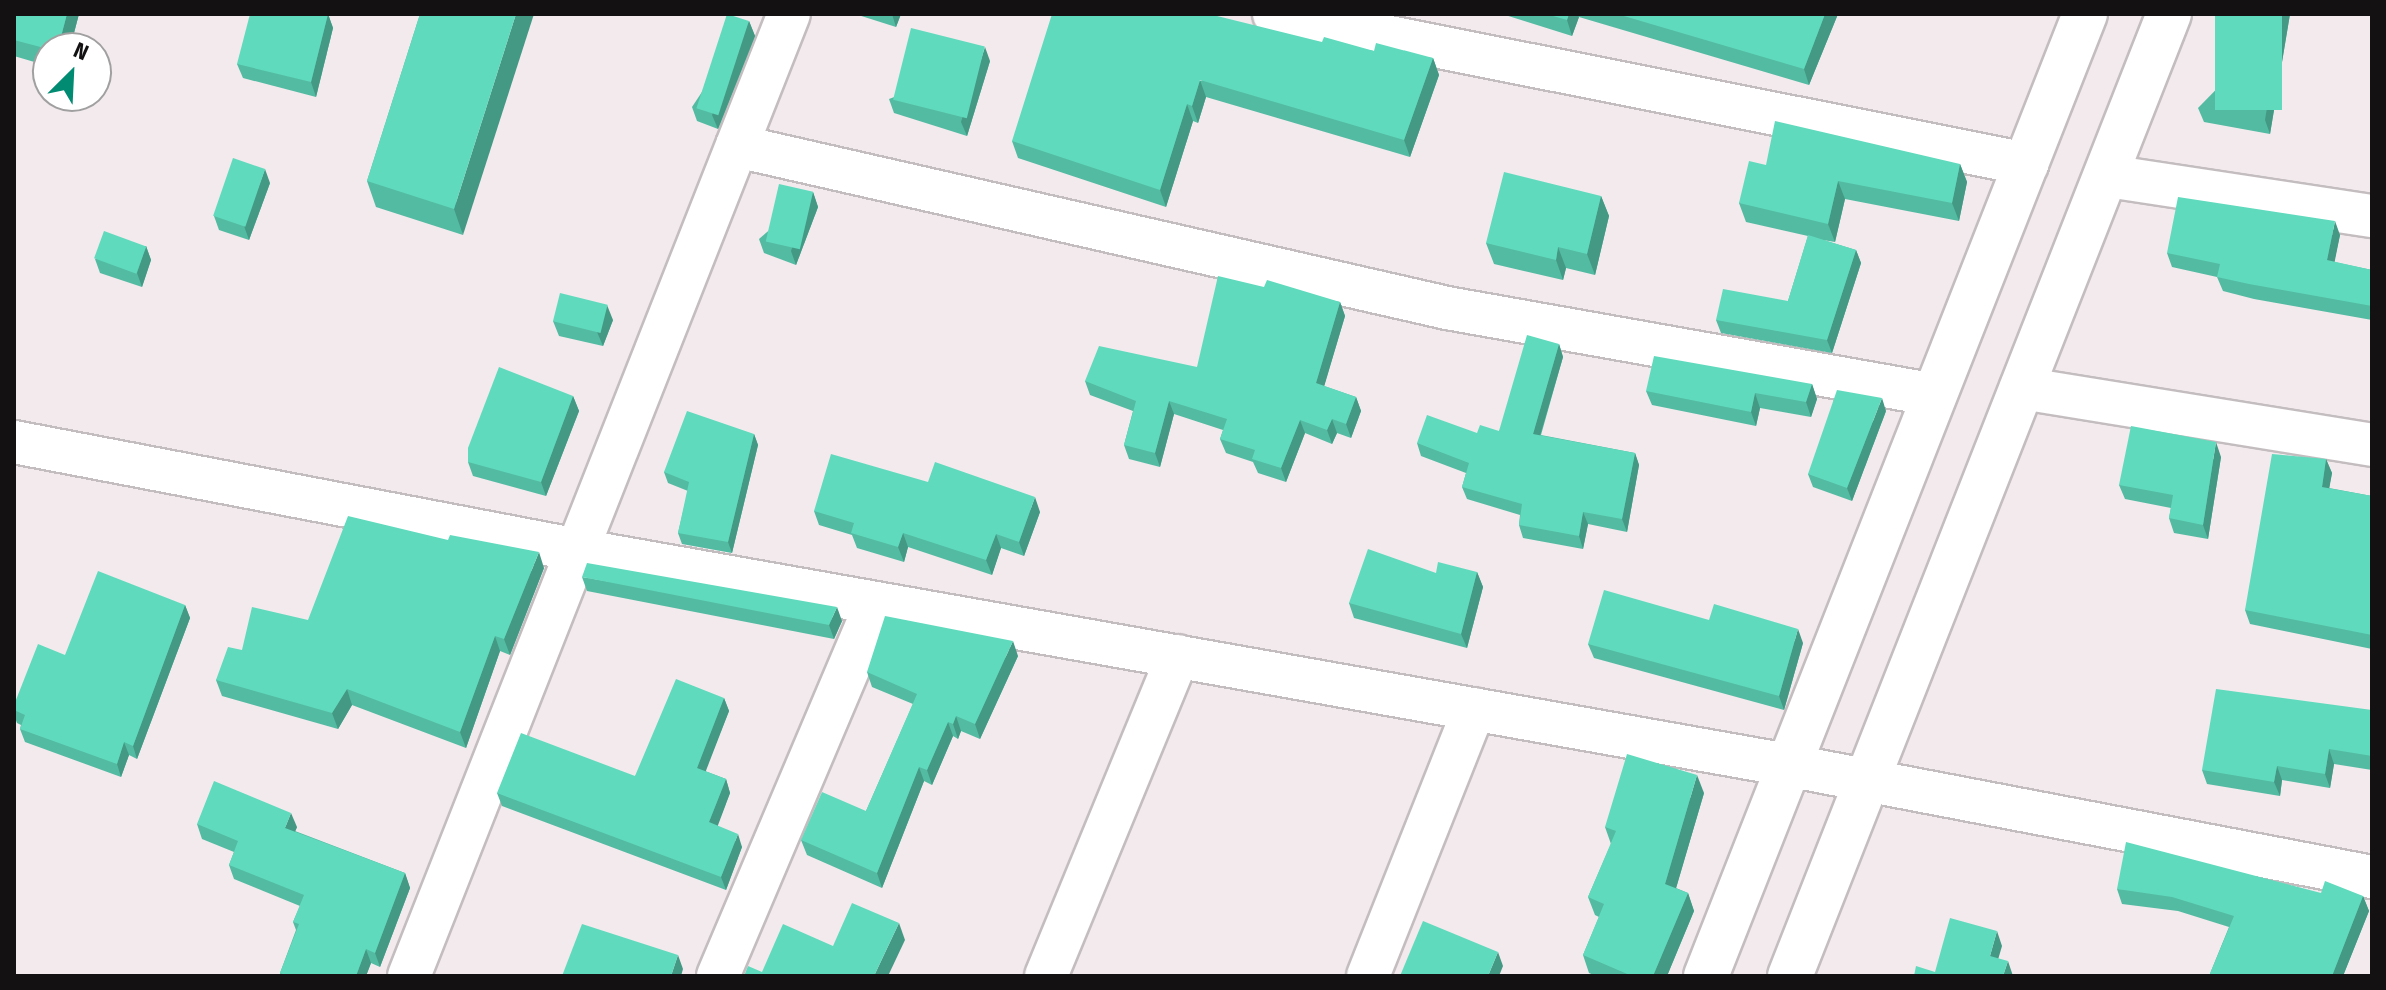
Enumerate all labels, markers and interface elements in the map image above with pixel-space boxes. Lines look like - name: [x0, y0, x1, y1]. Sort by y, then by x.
- north arrow: [32, 32, 112, 112]
- text: N: [70, 36, 93, 66]

